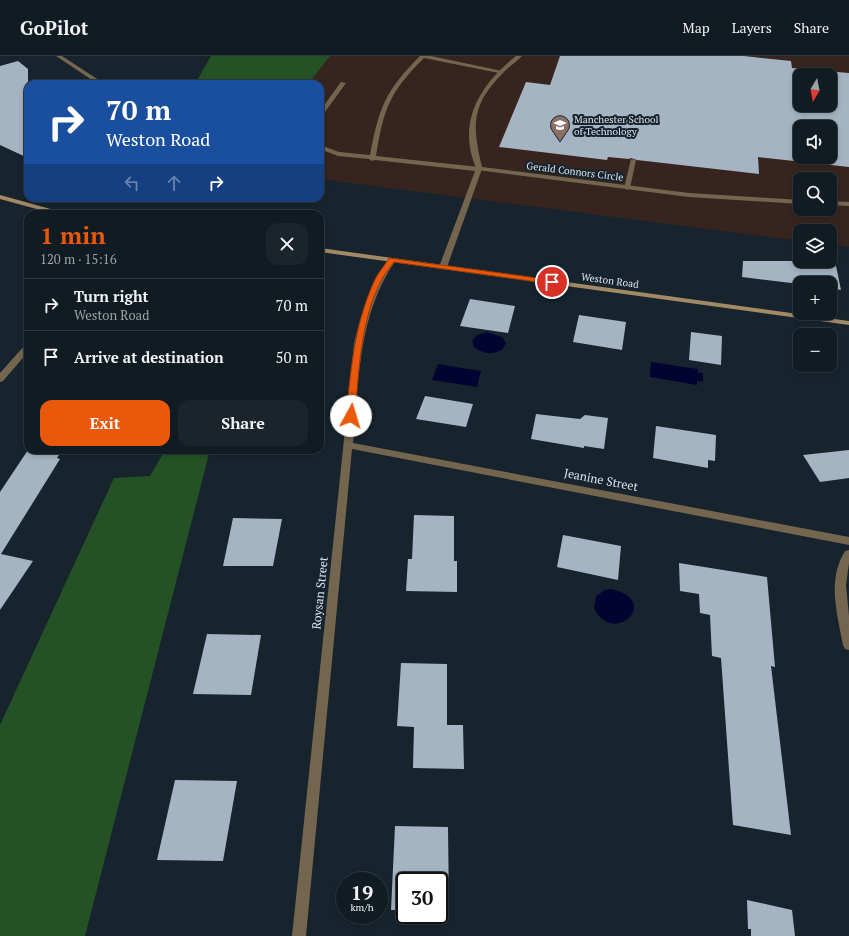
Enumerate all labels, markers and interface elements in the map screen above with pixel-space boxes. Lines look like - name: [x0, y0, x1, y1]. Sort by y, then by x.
- text: GoPilot: [20, 15, 88, 40]
- text: Map: [683, 18, 710, 37]
- text: Layers: [732, 18, 772, 37]
- text: Share: [794, 18, 829, 37]
- north arrow: [793, 68, 837, 112]
- map controls: [793, 68, 837, 372]
- text: 70 m: [106, 91, 171, 128]
- icon: right: [40, 96, 92, 148]
- place label: Manchester School of Technology: [574, 113, 659, 138]
- school or university icon: Manchester School of Technology: [549, 114, 571, 142]
- button: sound: [793, 120, 837, 164]
- text: Weston Road: [106, 127, 210, 151]
- street label: Gerald Connors Circle: [526, 159, 624, 184]
- icon: left: [121, 172, 143, 194]
- icon: ahead: [163, 172, 185, 194]
- icon: right: [205, 172, 227, 194]
- button: search: [793, 172, 837, 216]
- text: 1 min: [40, 219, 106, 251]
- button: close: [266, 223, 308, 265]
- button: layers: [793, 224, 837, 268]
- text: 120 m · 15:16: [40, 250, 117, 268]
- pin: [535, 265, 569, 299]
- street label: Weston Road: [580, 270, 640, 291]
- icon: arrive: [541, 271, 563, 293]
- button: +: [793, 276, 837, 320]
- text: Turn right: [74, 286, 149, 306]
- icon: right: [40, 294, 62, 316]
- text: 70 m: [275, 295, 308, 315]
- text: Weston Road: [74, 306, 149, 324]
- button: −: [793, 328, 837, 372]
- icon: arrive: [40, 346, 62, 368]
- text: Arrive at destination: [74, 347, 224, 367]
- text: 50 m: [275, 347, 308, 367]
- position arrow: [330, 395, 372, 437]
- button: Exit: [40, 400, 170, 446]
- button: Share: [178, 400, 308, 446]
- street label: Jeanine Street: [563, 465, 640, 494]
- street label: Roysan Street: [308, 555, 331, 630]
- speed limit sign: 30: [396, 872, 448, 924]
- text: 19: [351, 879, 373, 906]
- text: km/h: [350, 901, 374, 914]

